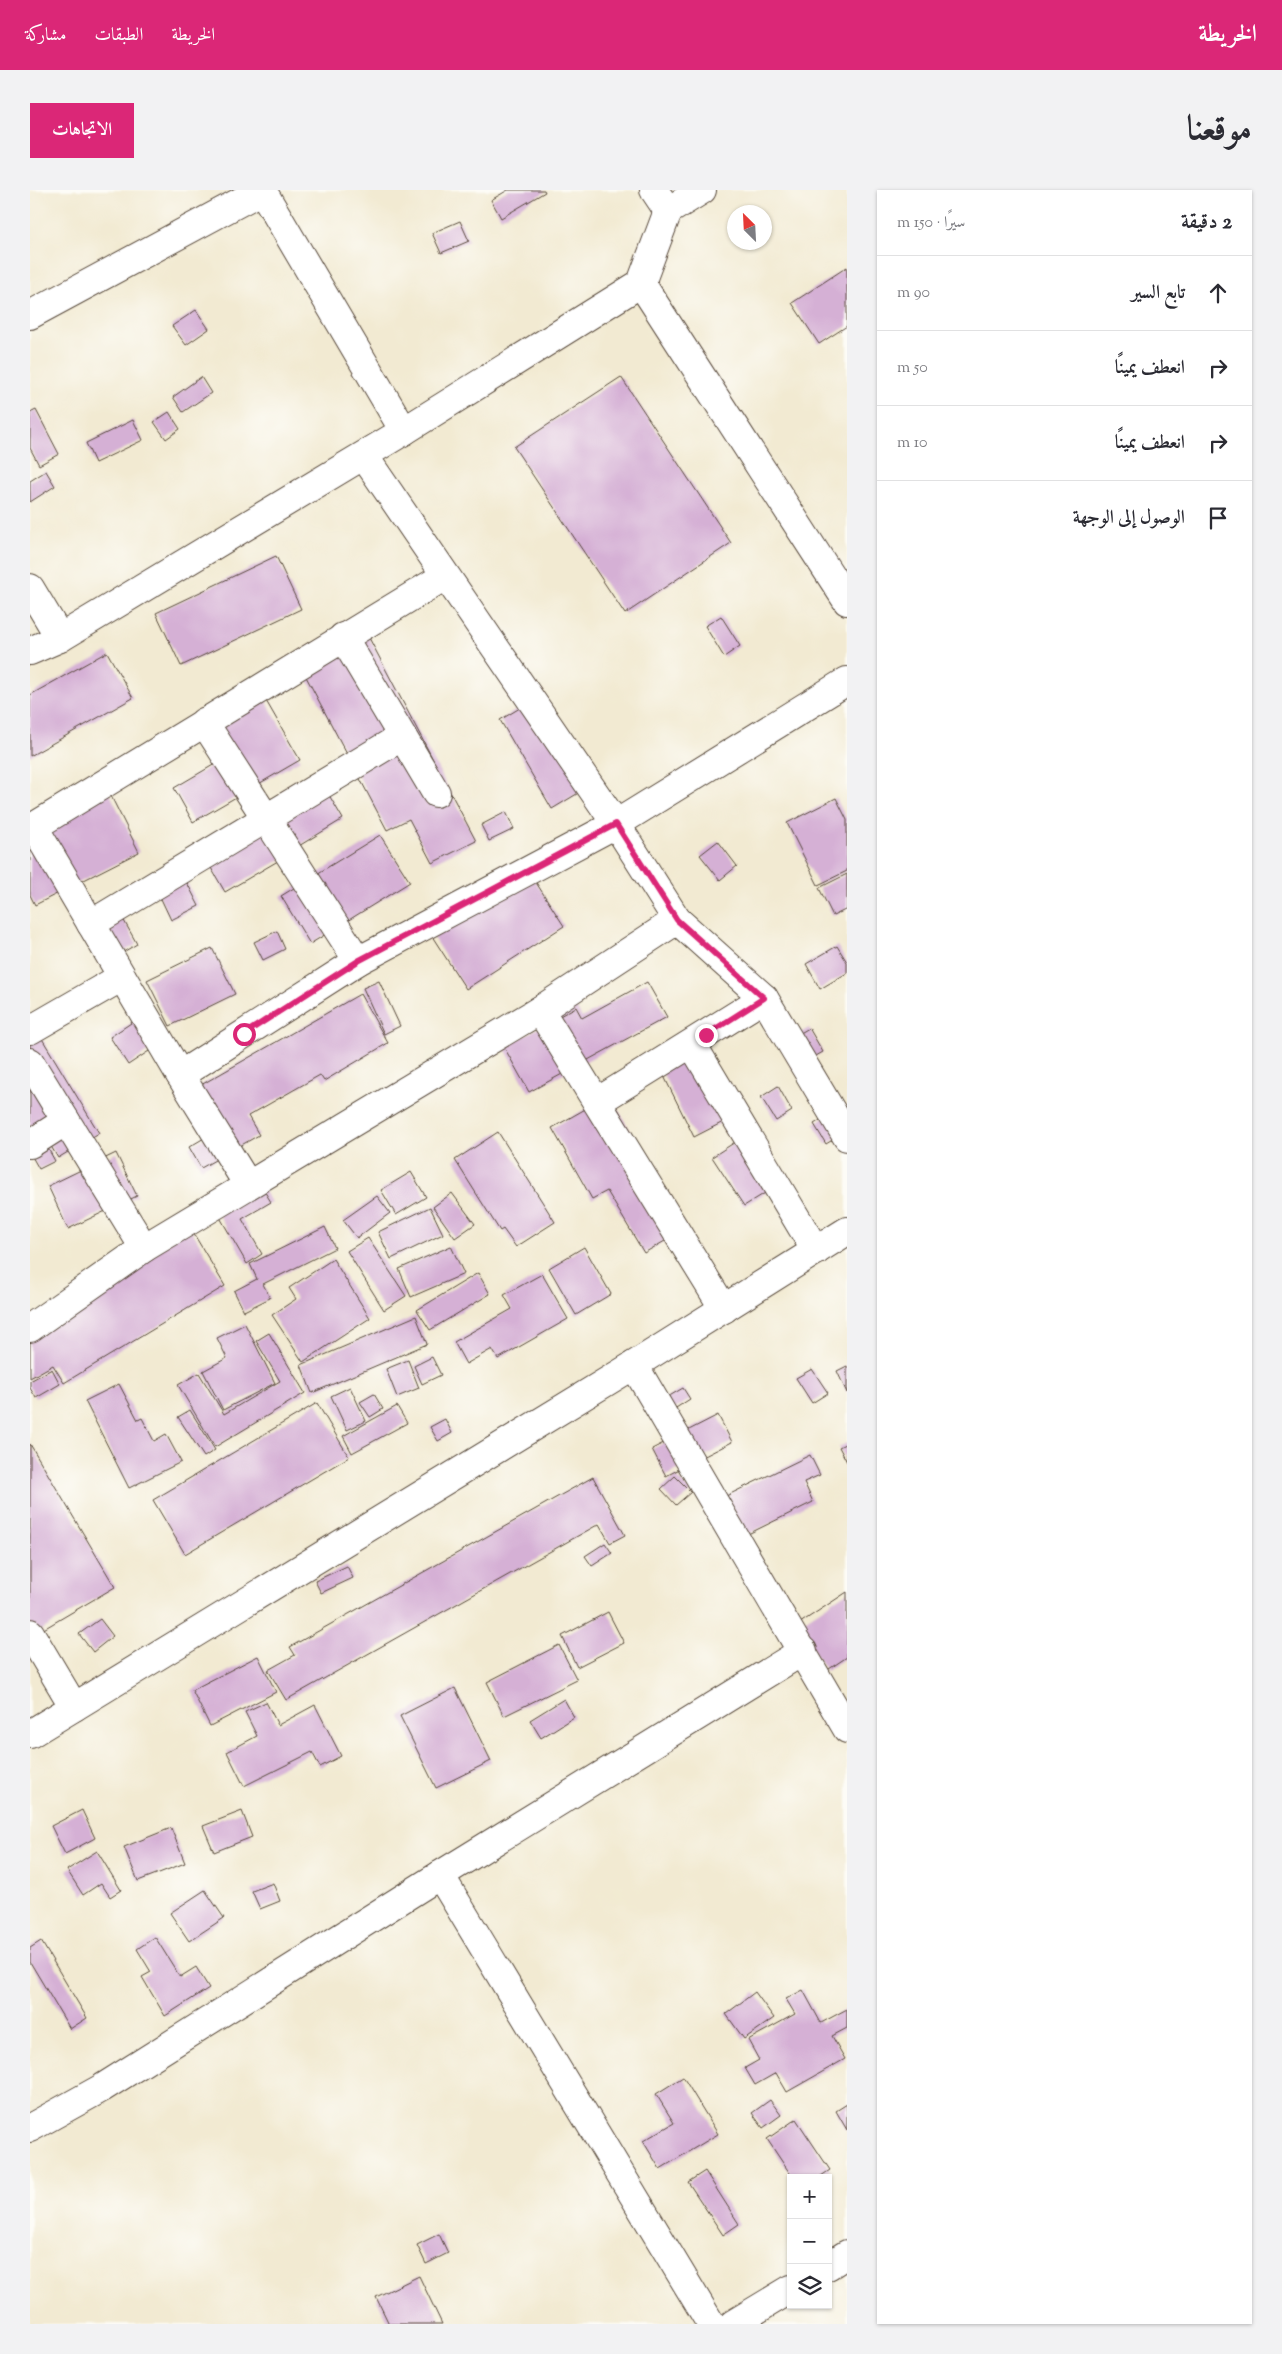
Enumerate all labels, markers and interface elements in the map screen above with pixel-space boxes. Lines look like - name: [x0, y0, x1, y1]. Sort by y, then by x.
- text: الخريطة: [1199, 18, 1257, 52]
- text: مشاركة: [25, 23, 66, 49]
- text: الطبقات: [94, 23, 143, 49]
- text: الخريطة: [171, 23, 215, 49]
- button: الاتجاهات: [30, 103, 134, 158]
- text: موقعنا: [1187, 105, 1252, 156]
- north arrow: [727, 205, 772, 250]
- text: 2 دقيقة: [1181, 208, 1232, 238]
- text: سيرًا · 150 m: [897, 212, 965, 235]
- icon: ahead: [1204, 279, 1232, 307]
- text: تابع السير: [1131, 280, 1185, 307]
- text: 90 m: [897, 282, 930, 305]
- icon: right: [1204, 354, 1232, 382]
- text: انعطف يمينًا: [1115, 355, 1185, 382]
- text: 50 m: [897, 357, 928, 380]
- icon: right: [1204, 429, 1232, 457]
- text: انعطف يمينًا: [1115, 430, 1185, 457]
- text: 10 m: [897, 432, 927, 455]
- icon: arrive: [1204, 504, 1232, 532]
- text: الوصول إلى الوجهة: [1073, 505, 1185, 532]
- route start: [233, 1023, 256, 1046]
- route end: [695, 1024, 718, 1047]
- map controls: [787, 2174, 832, 2309]
- button: +: [787, 2174, 832, 2219]
- button: −: [787, 2219, 832, 2264]
- button: layers: [787, 2264, 832, 2309]

